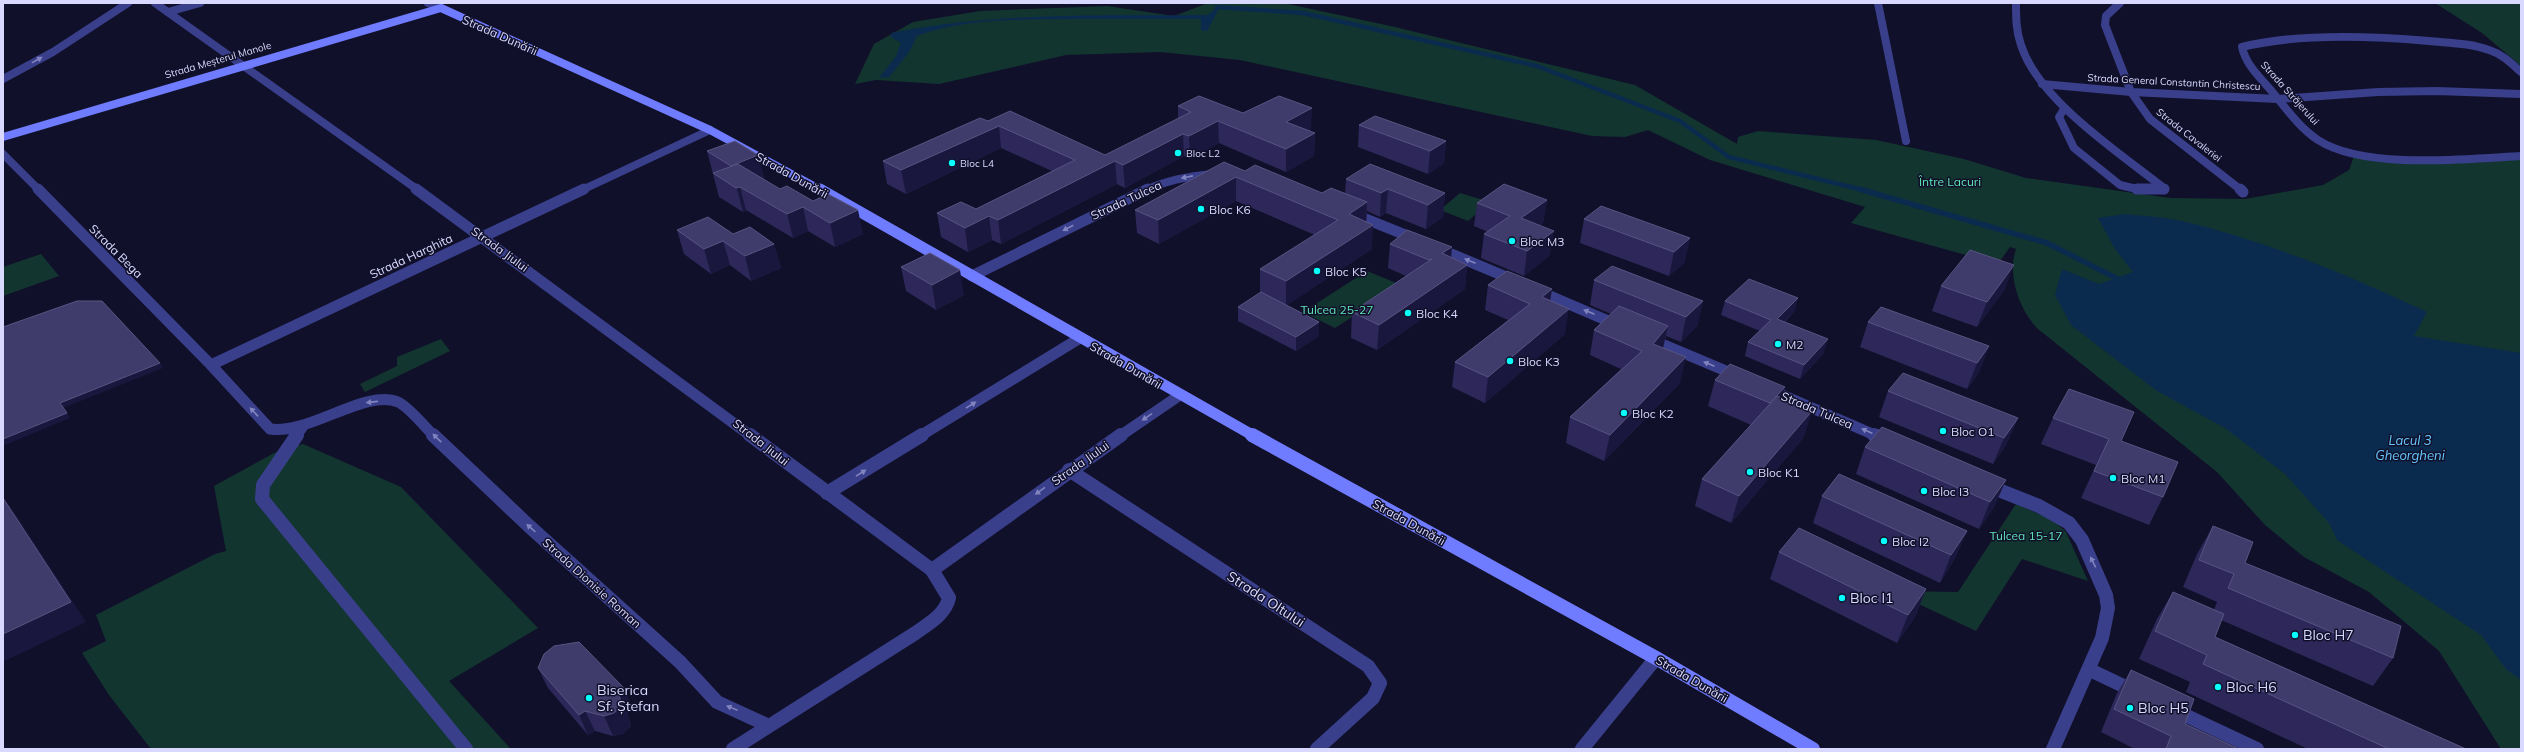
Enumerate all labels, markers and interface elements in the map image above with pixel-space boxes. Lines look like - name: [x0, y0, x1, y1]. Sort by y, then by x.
- street label: Strada Dunării: [460, 12, 540, 58]
- street label: Strada Meșterul Manole: [163, 39, 273, 81]
- one-way arrow: [31, 57, 43, 64]
- street label: Strada Străjerului: [2258, 59, 2322, 127]
- street label: Strada General Constantin Christescu: [2087, 71, 2261, 93]
- street label: Strada Cavaleriei: [2154, 105, 2224, 165]
- place label: Bloc L2: [1186, 147, 1220, 160]
- marker: Bloc L2: [1173, 148, 1183, 158]
- street label: Strada Dunării: [753, 149, 831, 201]
- place label: Bloc L4: [960, 157, 994, 170]
- marker: Bloc L4: [947, 158, 957, 168]
- one-way arrow: [1181, 174, 1194, 180]
- park label: Între Lacuri: [1918, 174, 1981, 189]
- street label: Strada Tulcea: [1088, 177, 1164, 223]
- place label: Bloc K6: [1209, 202, 1251, 217]
- marker: Bloc K6: [1196, 204, 1206, 214]
- street label: Strada Bega: [86, 221, 146, 281]
- street label: Strada Jiului: [468, 223, 532, 275]
- one-way arrow: [1062, 224, 1074, 231]
- street label: Strada Harghita: [367, 230, 455, 282]
- place label: Bloc M3: [1520, 234, 1564, 249]
- marker: Bloc M3: [1507, 236, 1517, 246]
- one-way arrow: [1463, 258, 1475, 264]
- place label: Bloc K5: [1325, 264, 1367, 279]
- marker: Bloc K5: [1312, 266, 1322, 276]
- park label: Tulcea 25-27: [1301, 302, 1373, 317]
- place label: Bloc K4: [1416, 306, 1458, 321]
- marker: Bloc K4: [1403, 308, 1413, 318]
- one-way arrow: [1583, 309, 1595, 315]
- place label: M2: [1786, 337, 1804, 352]
- street label: Strada Dunării: [1087, 338, 1165, 392]
- marker: M2: [1773, 339, 1783, 349]
- place label: Bloc K3: [1518, 354, 1560, 369]
- marker: Bloc K3: [1505, 356, 1515, 366]
- one-way arrow: [1703, 361, 1714, 367]
- street label: Strada Tulcea: [1779, 388, 1855, 432]
- one-way arrow: [366, 399, 378, 405]
- one-way arrow: [965, 401, 977, 408]
- place label: Bloc K2: [1632, 406, 1674, 421]
- one-way arrow: [250, 407, 259, 417]
- marker: Bloc K2: [1619, 408, 1629, 418]
- one-way arrow: [1142, 413, 1153, 421]
- street label: Strada Jiului: [730, 415, 792, 469]
- place label: Bloc O1: [1951, 424, 1994, 439]
- marker: Bloc O1: [1938, 426, 1948, 436]
- one-way arrow: [1861, 428, 1873, 435]
- water label: Lacul 3 Gheorgheni: [2375, 432, 2446, 463]
- one-way arrow: [432, 434, 442, 443]
- street label: Strada Jiului: [1048, 438, 1112, 488]
- place label: Bloc K1: [1758, 465, 1800, 480]
- marker: Bloc K1: [1745, 467, 1755, 477]
- one-way arrow: [855, 469, 867, 476]
- place label: Bloc M1: [2121, 471, 2165, 486]
- marker: Bloc M1: [2108, 473, 2118, 483]
- place label: Bloc I3: [1932, 484, 1969, 499]
- marker: Bloc I3: [1919, 486, 1929, 496]
- one-way arrow: [1035, 487, 1046, 495]
- street label: Strada Dunării: [1370, 496, 1448, 548]
- one-way arrow: [527, 524, 536, 533]
- park label: Tulcea 15-17: [1990, 528, 2062, 543]
- place label: Bloc I2: [1892, 534, 1929, 549]
- street label: Strada Dionisie Roman: [540, 535, 644, 631]
- marker: Bloc I2: [1879, 536, 1889, 546]
- one-way arrow: [2090, 557, 2096, 568]
- street label: Strada Oltului: [1224, 567, 1308, 631]
- place label: Bloc I1: [1850, 589, 1893, 607]
- marker: Bloc I1: [1837, 593, 1847, 603]
- place label: Bloc H7: [2303, 626, 2354, 644]
- marker: Bloc H7: [2290, 630, 2300, 640]
- street label: Strada Dunării: [1653, 652, 1731, 706]
- place label: Bloc H6: [2226, 678, 2277, 696]
- place label: Biserica Sf. Ștefan: [597, 681, 659, 715]
- marker: Bloc H6: [2213, 682, 2223, 692]
- marker: Biserica Sf. Ștefan: [584, 693, 594, 703]
- place label: Bloc H5: [2138, 699, 2189, 717]
- marker: Bloc H5: [2125, 703, 2135, 713]
- one-way arrow: [725, 704, 737, 710]

